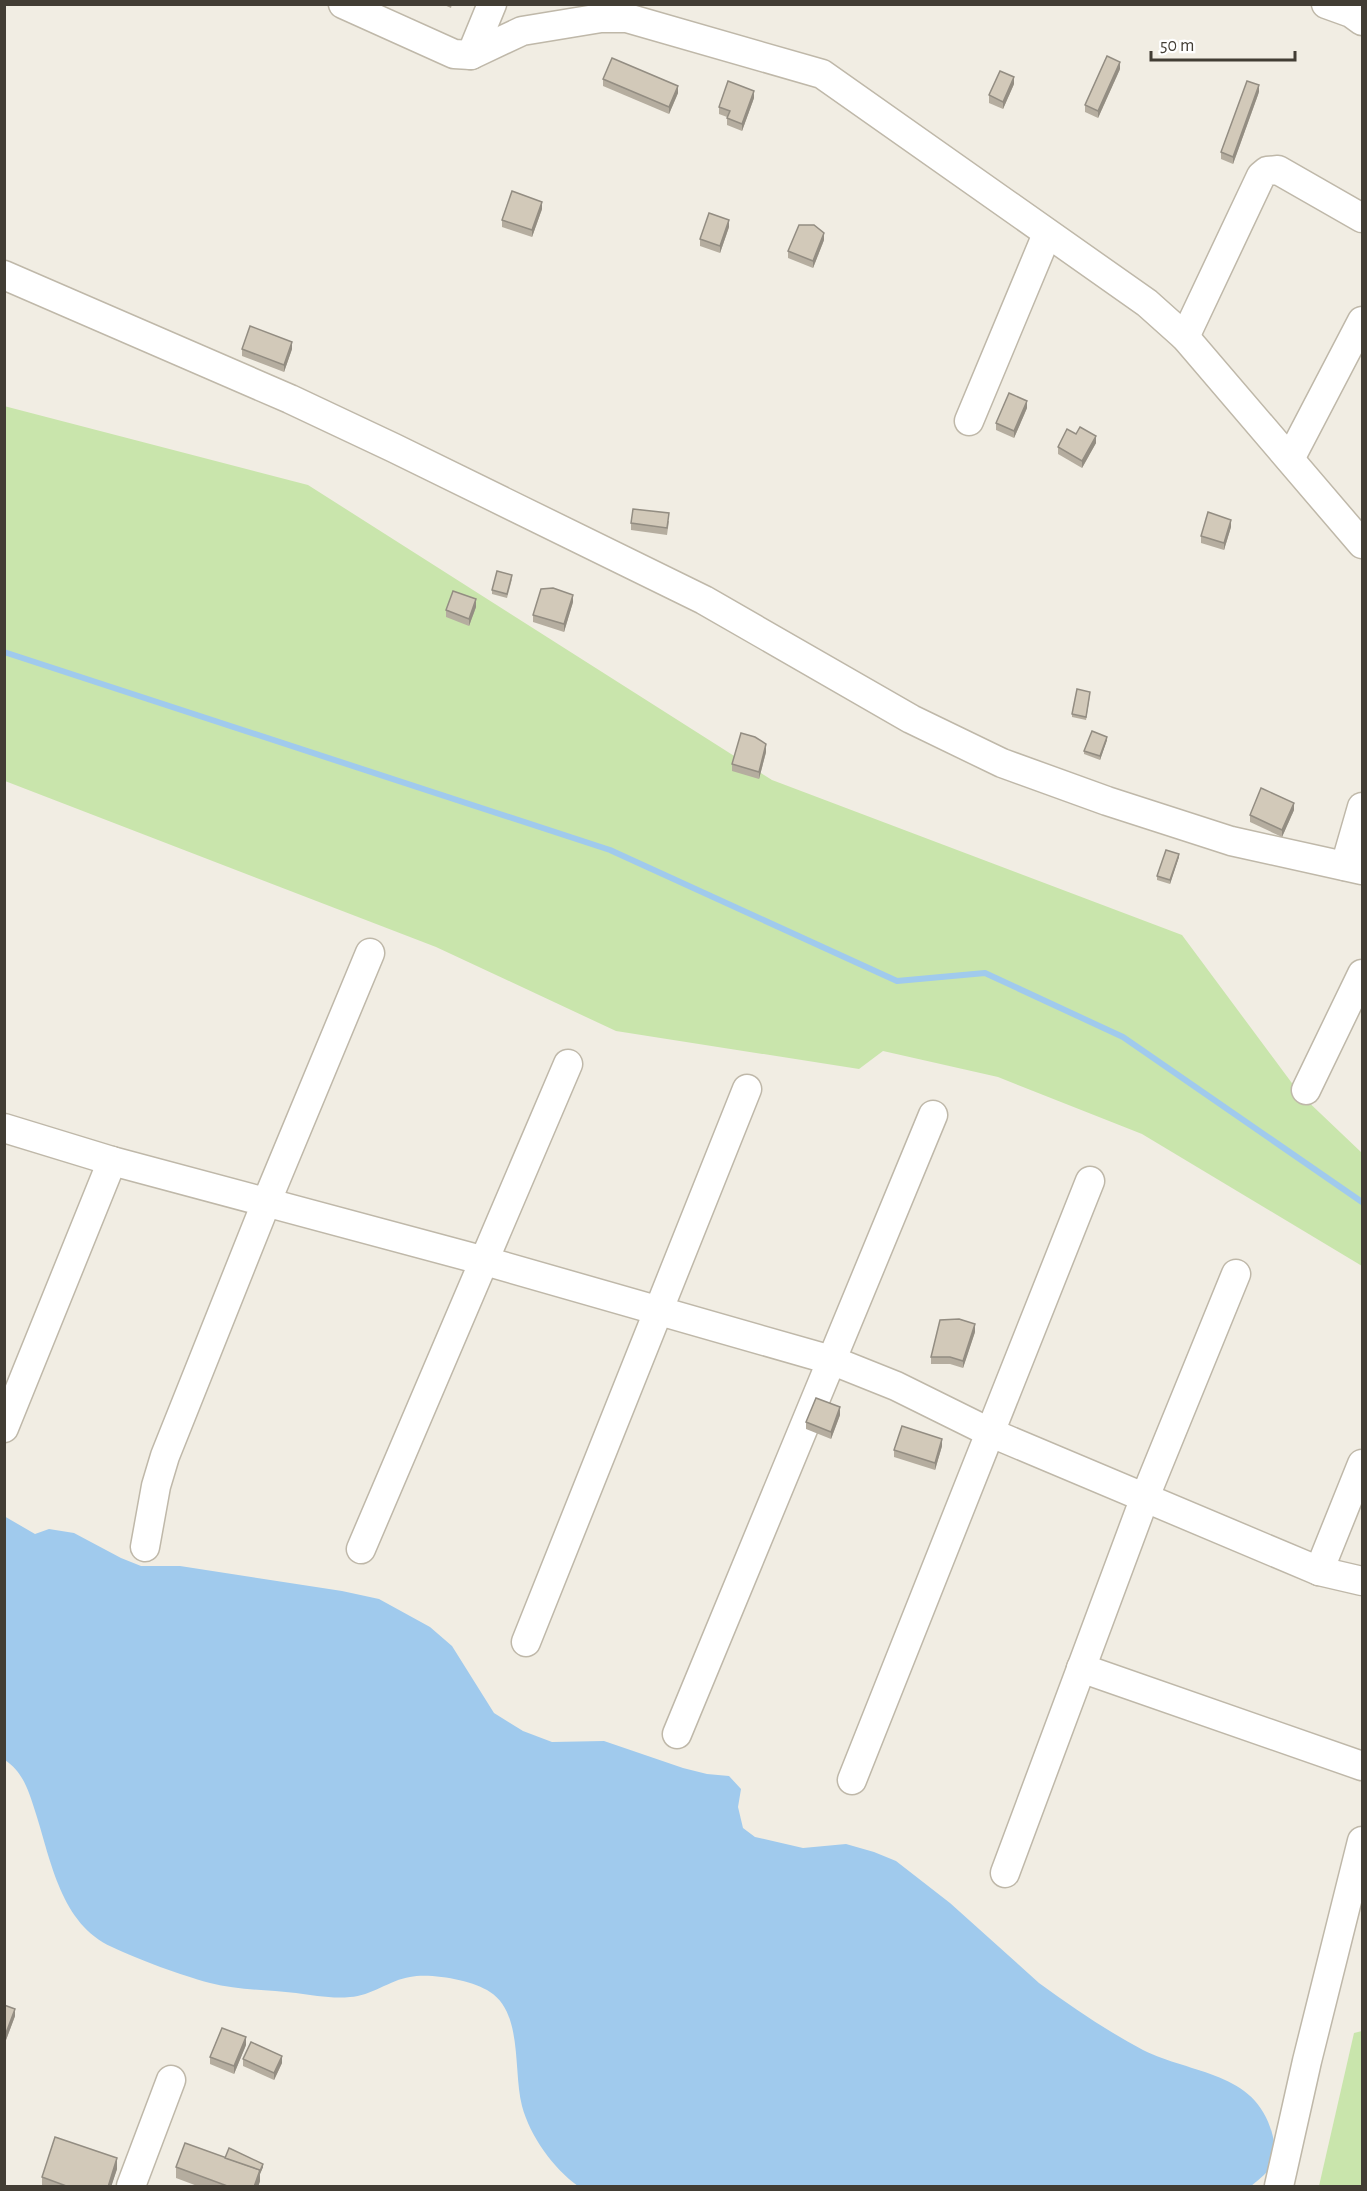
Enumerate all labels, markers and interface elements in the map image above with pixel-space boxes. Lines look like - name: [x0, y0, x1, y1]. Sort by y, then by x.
- scale bar: [1151, 24, 1295, 62]
- text: 50 m: [1160, 37, 1194, 55]

